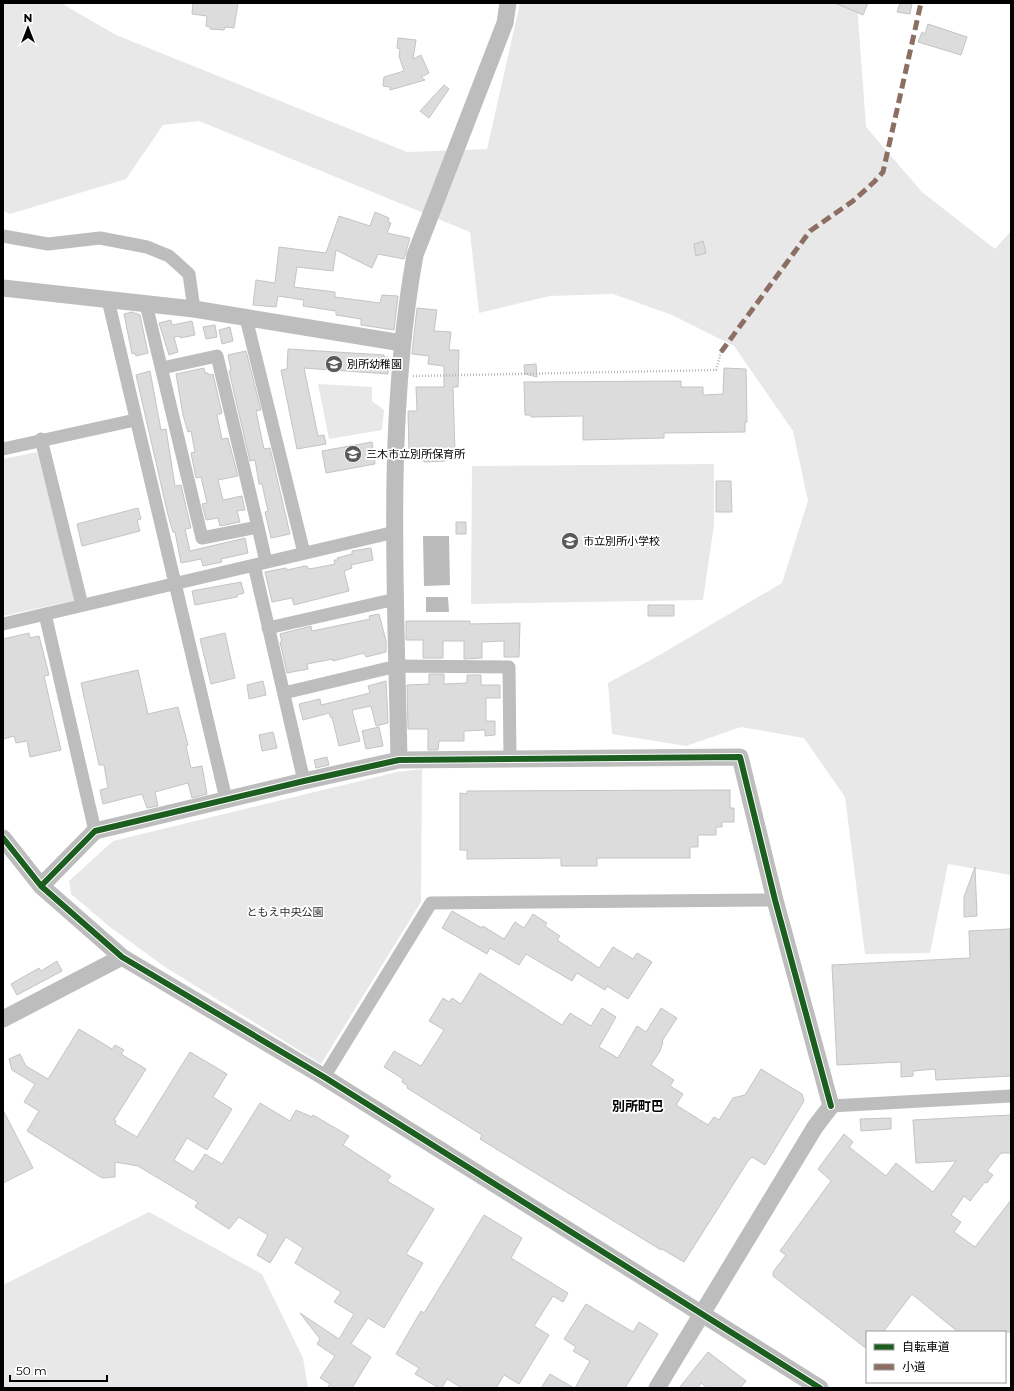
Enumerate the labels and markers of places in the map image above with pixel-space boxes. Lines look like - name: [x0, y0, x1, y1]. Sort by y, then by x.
- school or university icon: 別所幼稚園: [324, 354, 344, 374]
- place label: 別所幼稚園: [347, 357, 402, 371]
- school or university icon: 三木市立別所保育所: [343, 444, 363, 464]
- place label: 三木市立別所保育所: [366, 447, 466, 461]
- school or university icon: 市立別所小学校: [560, 531, 580, 551]
- place label: 市立別所小学校: [583, 534, 660, 548]

